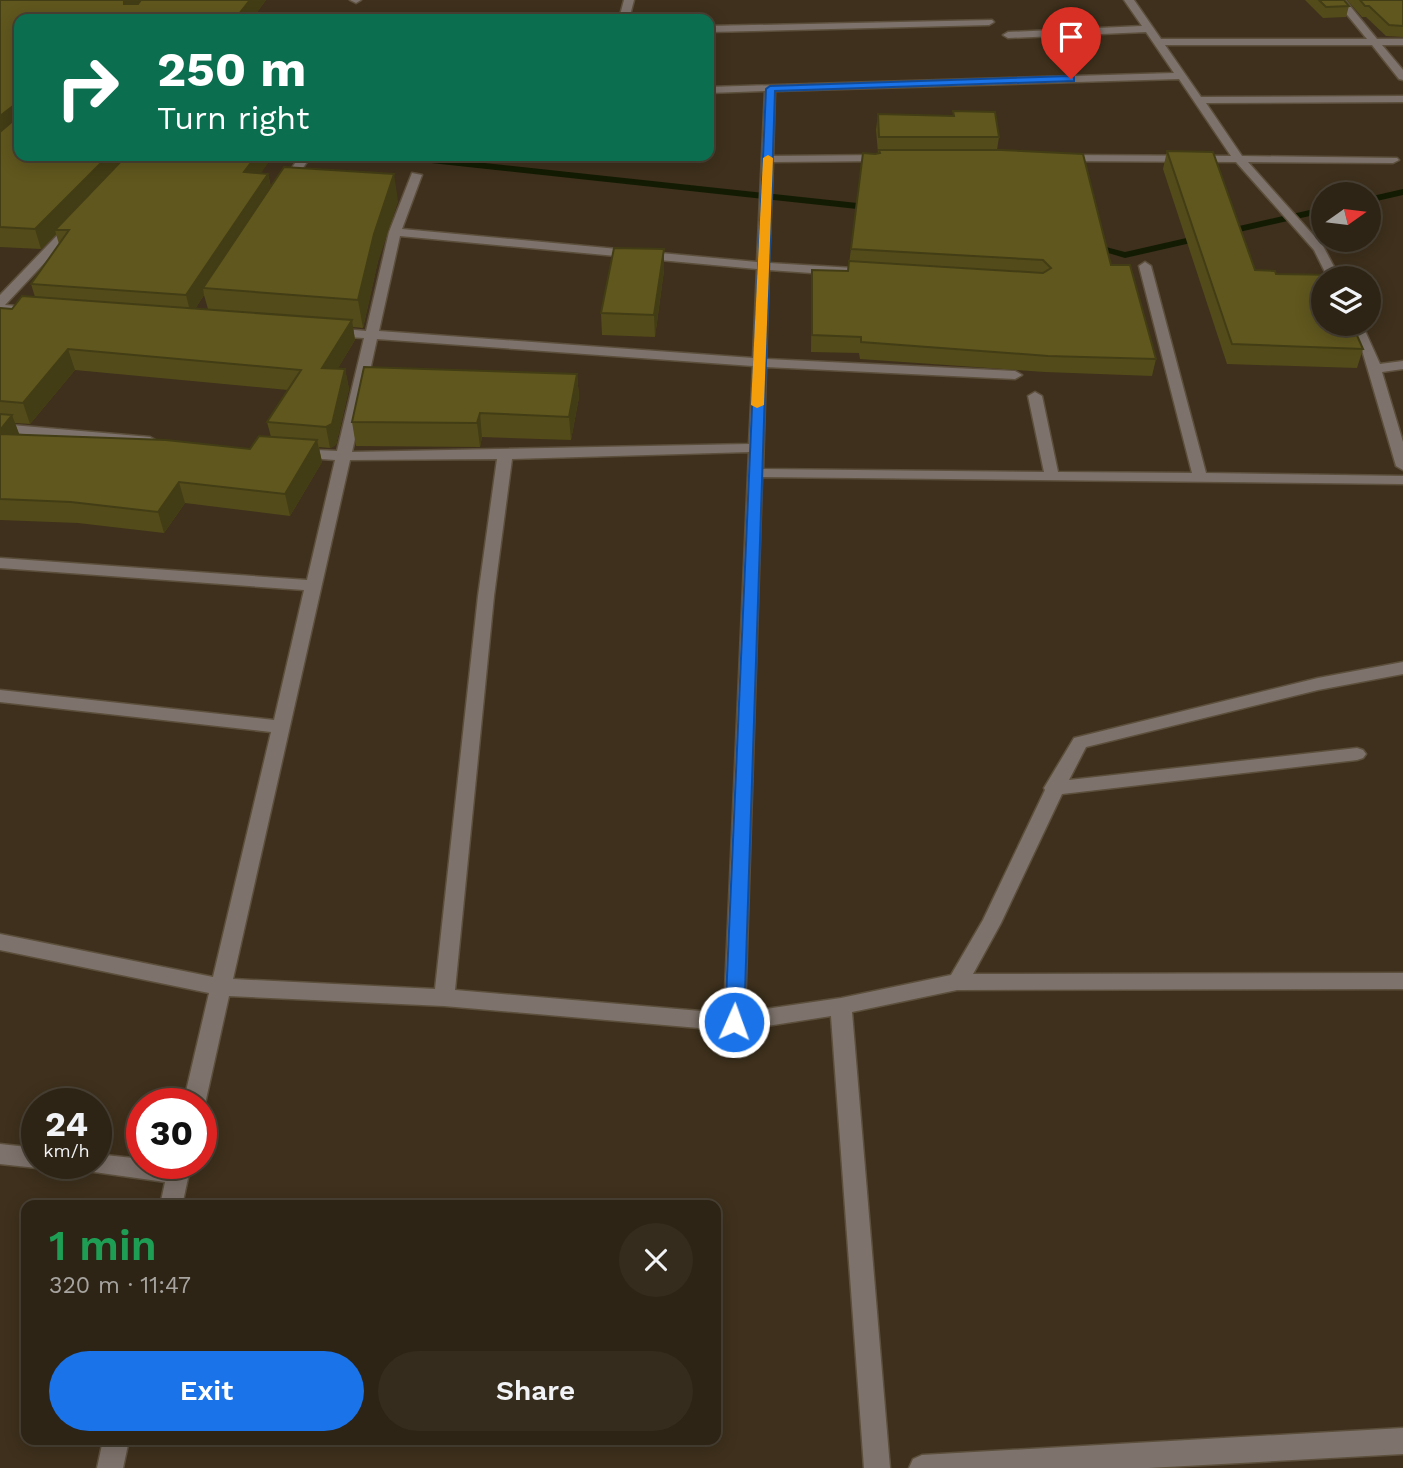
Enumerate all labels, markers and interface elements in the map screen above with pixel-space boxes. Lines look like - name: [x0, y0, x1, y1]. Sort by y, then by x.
- pin: [1041, 7, 1101, 79]
- icon: arrive: [1052, 18, 1090, 56]
- text: 250 m: [157, 40, 306, 98]
- icon: right: [42, 42, 133, 133]
- text: Turn right: [157, 99, 309, 137]
- north arrow: [1311, 182, 1381, 252]
- map controls: [1311, 182, 1381, 336]
- button: layers: [1311, 266, 1381, 336]
- position arrow: [697, 985, 771, 1059]
- speed limit sign: 30: [126, 1088, 217, 1179]
- text: 24: [45, 1103, 88, 1145]
- text: km/h: [43, 1140, 90, 1161]
- text: 1 min: [49, 1221, 157, 1270]
- button: close: [619, 1223, 693, 1297]
- text: 320 m · 11:47: [49, 1272, 191, 1299]
- button: Exit: [49, 1351, 364, 1431]
- button: Share: [378, 1351, 693, 1431]

